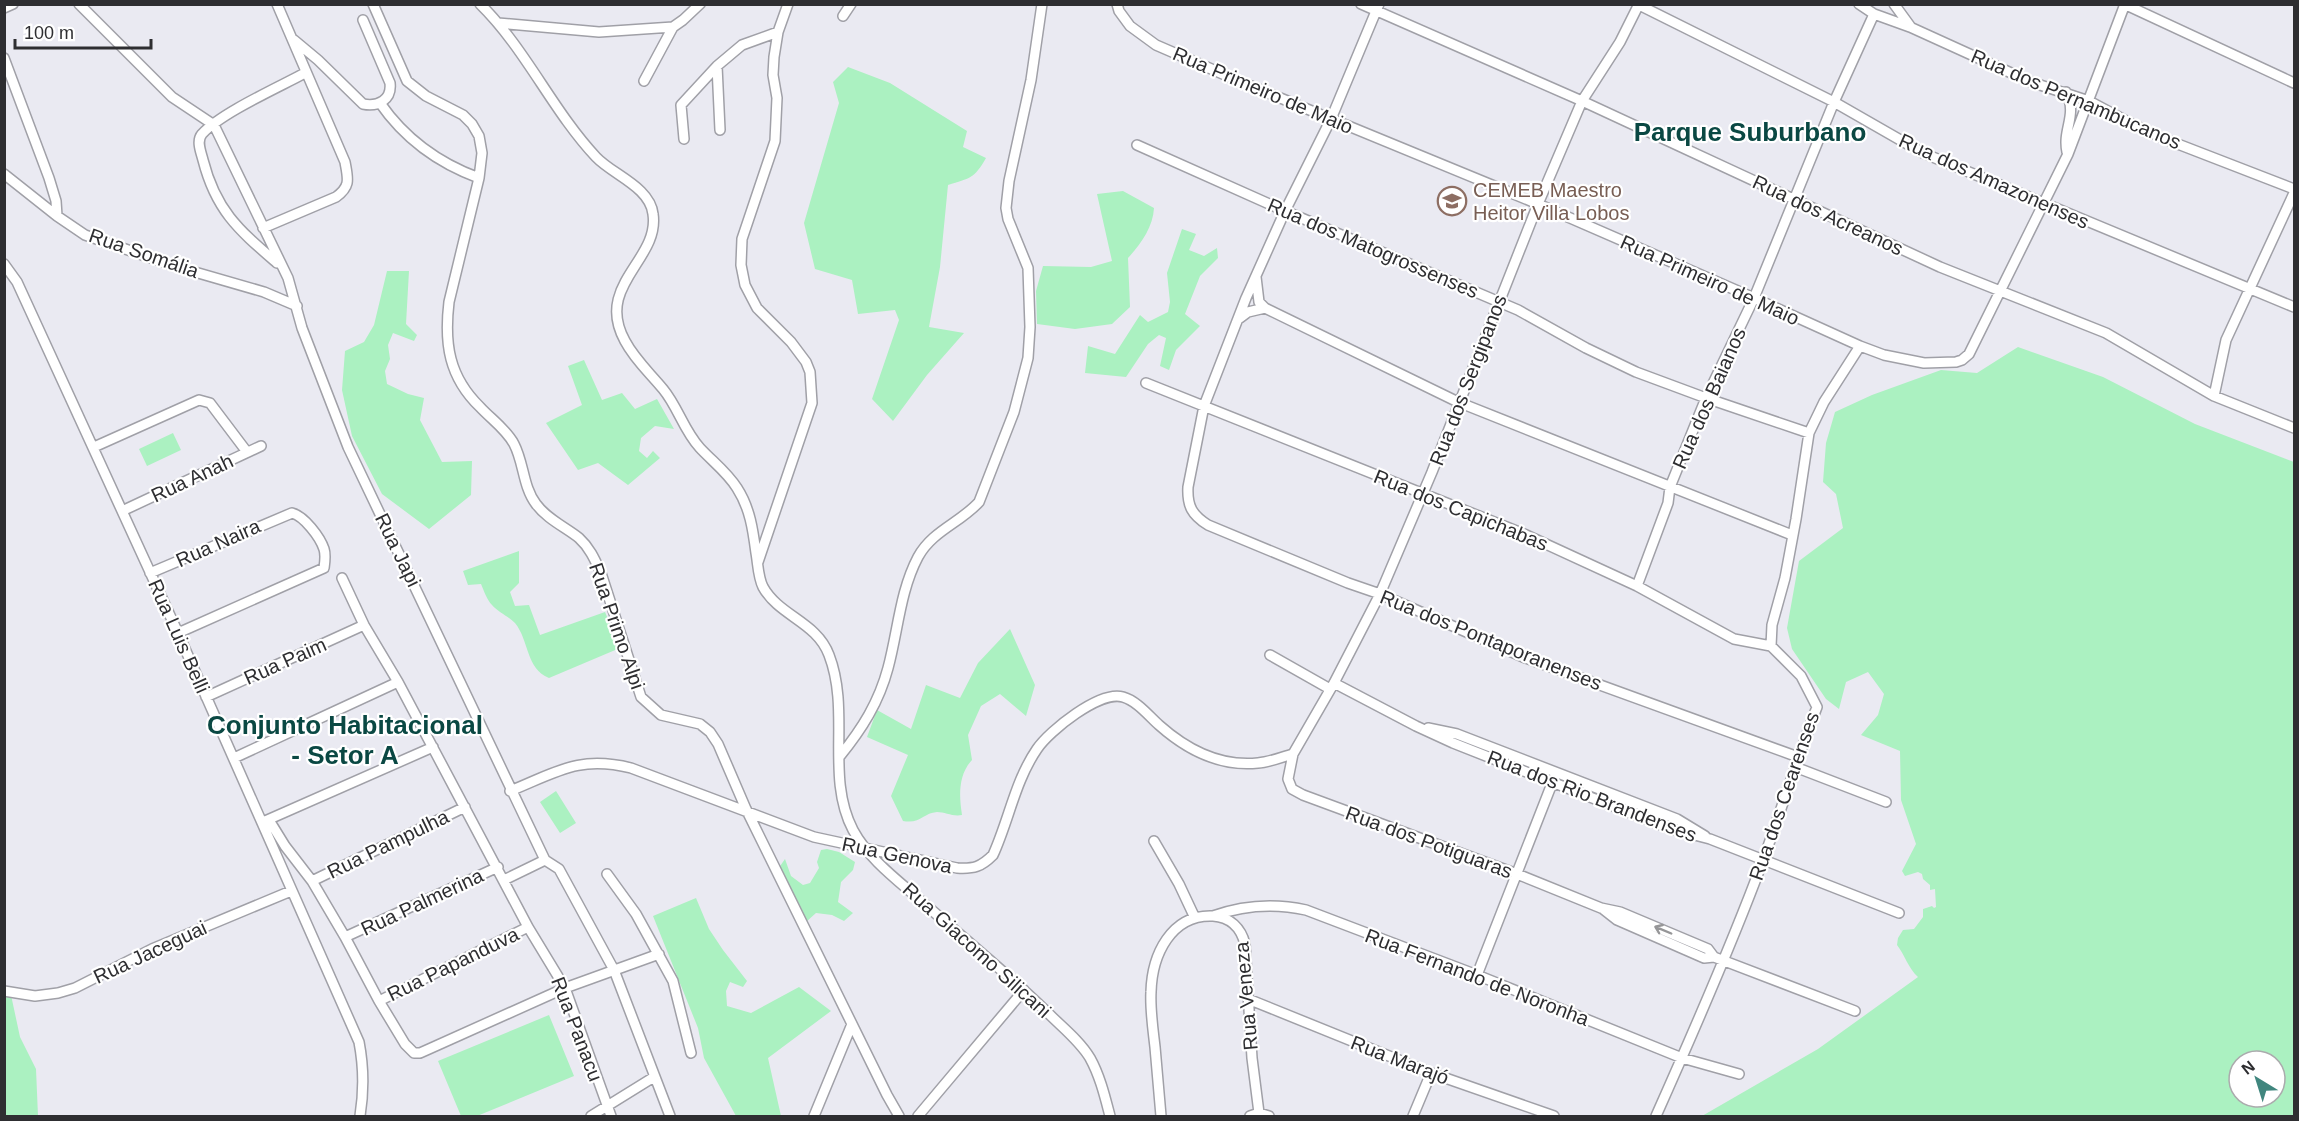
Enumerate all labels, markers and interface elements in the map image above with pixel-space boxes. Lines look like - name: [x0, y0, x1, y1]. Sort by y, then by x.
- scale bar: [15, 12, 152, 50]
- text: 100 m: [24, 23, 74, 43]
- street label: Rua Primeiro de Maio: [1170, 42, 1356, 138]
- street label: Rua dos Pernambucanos: [1968, 45, 2184, 153]
- district label: Parque Suburbano: [1634, 117, 1866, 147]
- street label: Rua dos Amazonenses: [1896, 129, 2092, 233]
- street label: Rua dos Acreanos: [1749, 170, 1907, 260]
- place label: CEMEB Maestro Heitor Villa Lobos: [1473, 179, 1629, 224]
- school or university icon: CEMEB Maestro Heitor Villa Lobos: [1436, 185, 1468, 217]
- street label: Rua dos Matogrossenses: [1264, 194, 1482, 302]
- street label: Rua Somália: [86, 224, 203, 282]
- street label: Rua Primeiro de Maio: [1617, 231, 1803, 329]
- street label: Rua dos Sergipanos: [1425, 291, 1511, 469]
- street label: Rua dos Baianos: [1668, 324, 1750, 472]
- street label: Rua Anah: [148, 449, 236, 507]
- street label: Rua dos Capichabas: [1371, 465, 1551, 555]
- street label: Rua Japi: [371, 510, 425, 590]
- street label: Rua Naira: [172, 514, 264, 571]
- street label: Rua Primo Alpi: [585, 560, 649, 692]
- street label: Rua Luis Belli: [144, 576, 214, 696]
- street label: Rua dos Pontaporanenses: [1377, 585, 1605, 695]
- street label: Rua Paim: [240, 633, 330, 689]
- street label: Rua dos Cearenses: [1745, 709, 1823, 883]
- district label: Conjunto Habitacional - Setor A: [207, 710, 483, 770]
- street label: Rua dos Rio Brandenses: [1484, 746, 1700, 846]
- street label: Rua dos Potiguaras: [1343, 802, 1515, 882]
- street label: Rua Pampulha: [324, 805, 453, 883]
- street label: Rua Genova: [840, 833, 955, 878]
- street label: Rua Palmerina: [357, 864, 487, 940]
- street label: Rua Giacomo Silicani: [899, 878, 1055, 1022]
- street label: Rua Jaceguai: [90, 916, 210, 988]
- street label: Rua Papanduva: [384, 922, 523, 1005]
- street label: Rua Fernando de Noronha: [1362, 924, 1593, 1030]
- one-way arrow: [1655, 924, 1673, 935]
- street label: Rua Veneza: [1230, 940, 1262, 1051]
- street label: Rua Panacu: [547, 974, 607, 1084]
- street label: Rua Marajó: [1348, 1031, 1452, 1089]
- north arrow: [2227, 1049, 2287, 1109]
- text: N: [2238, 1057, 2258, 1078]

